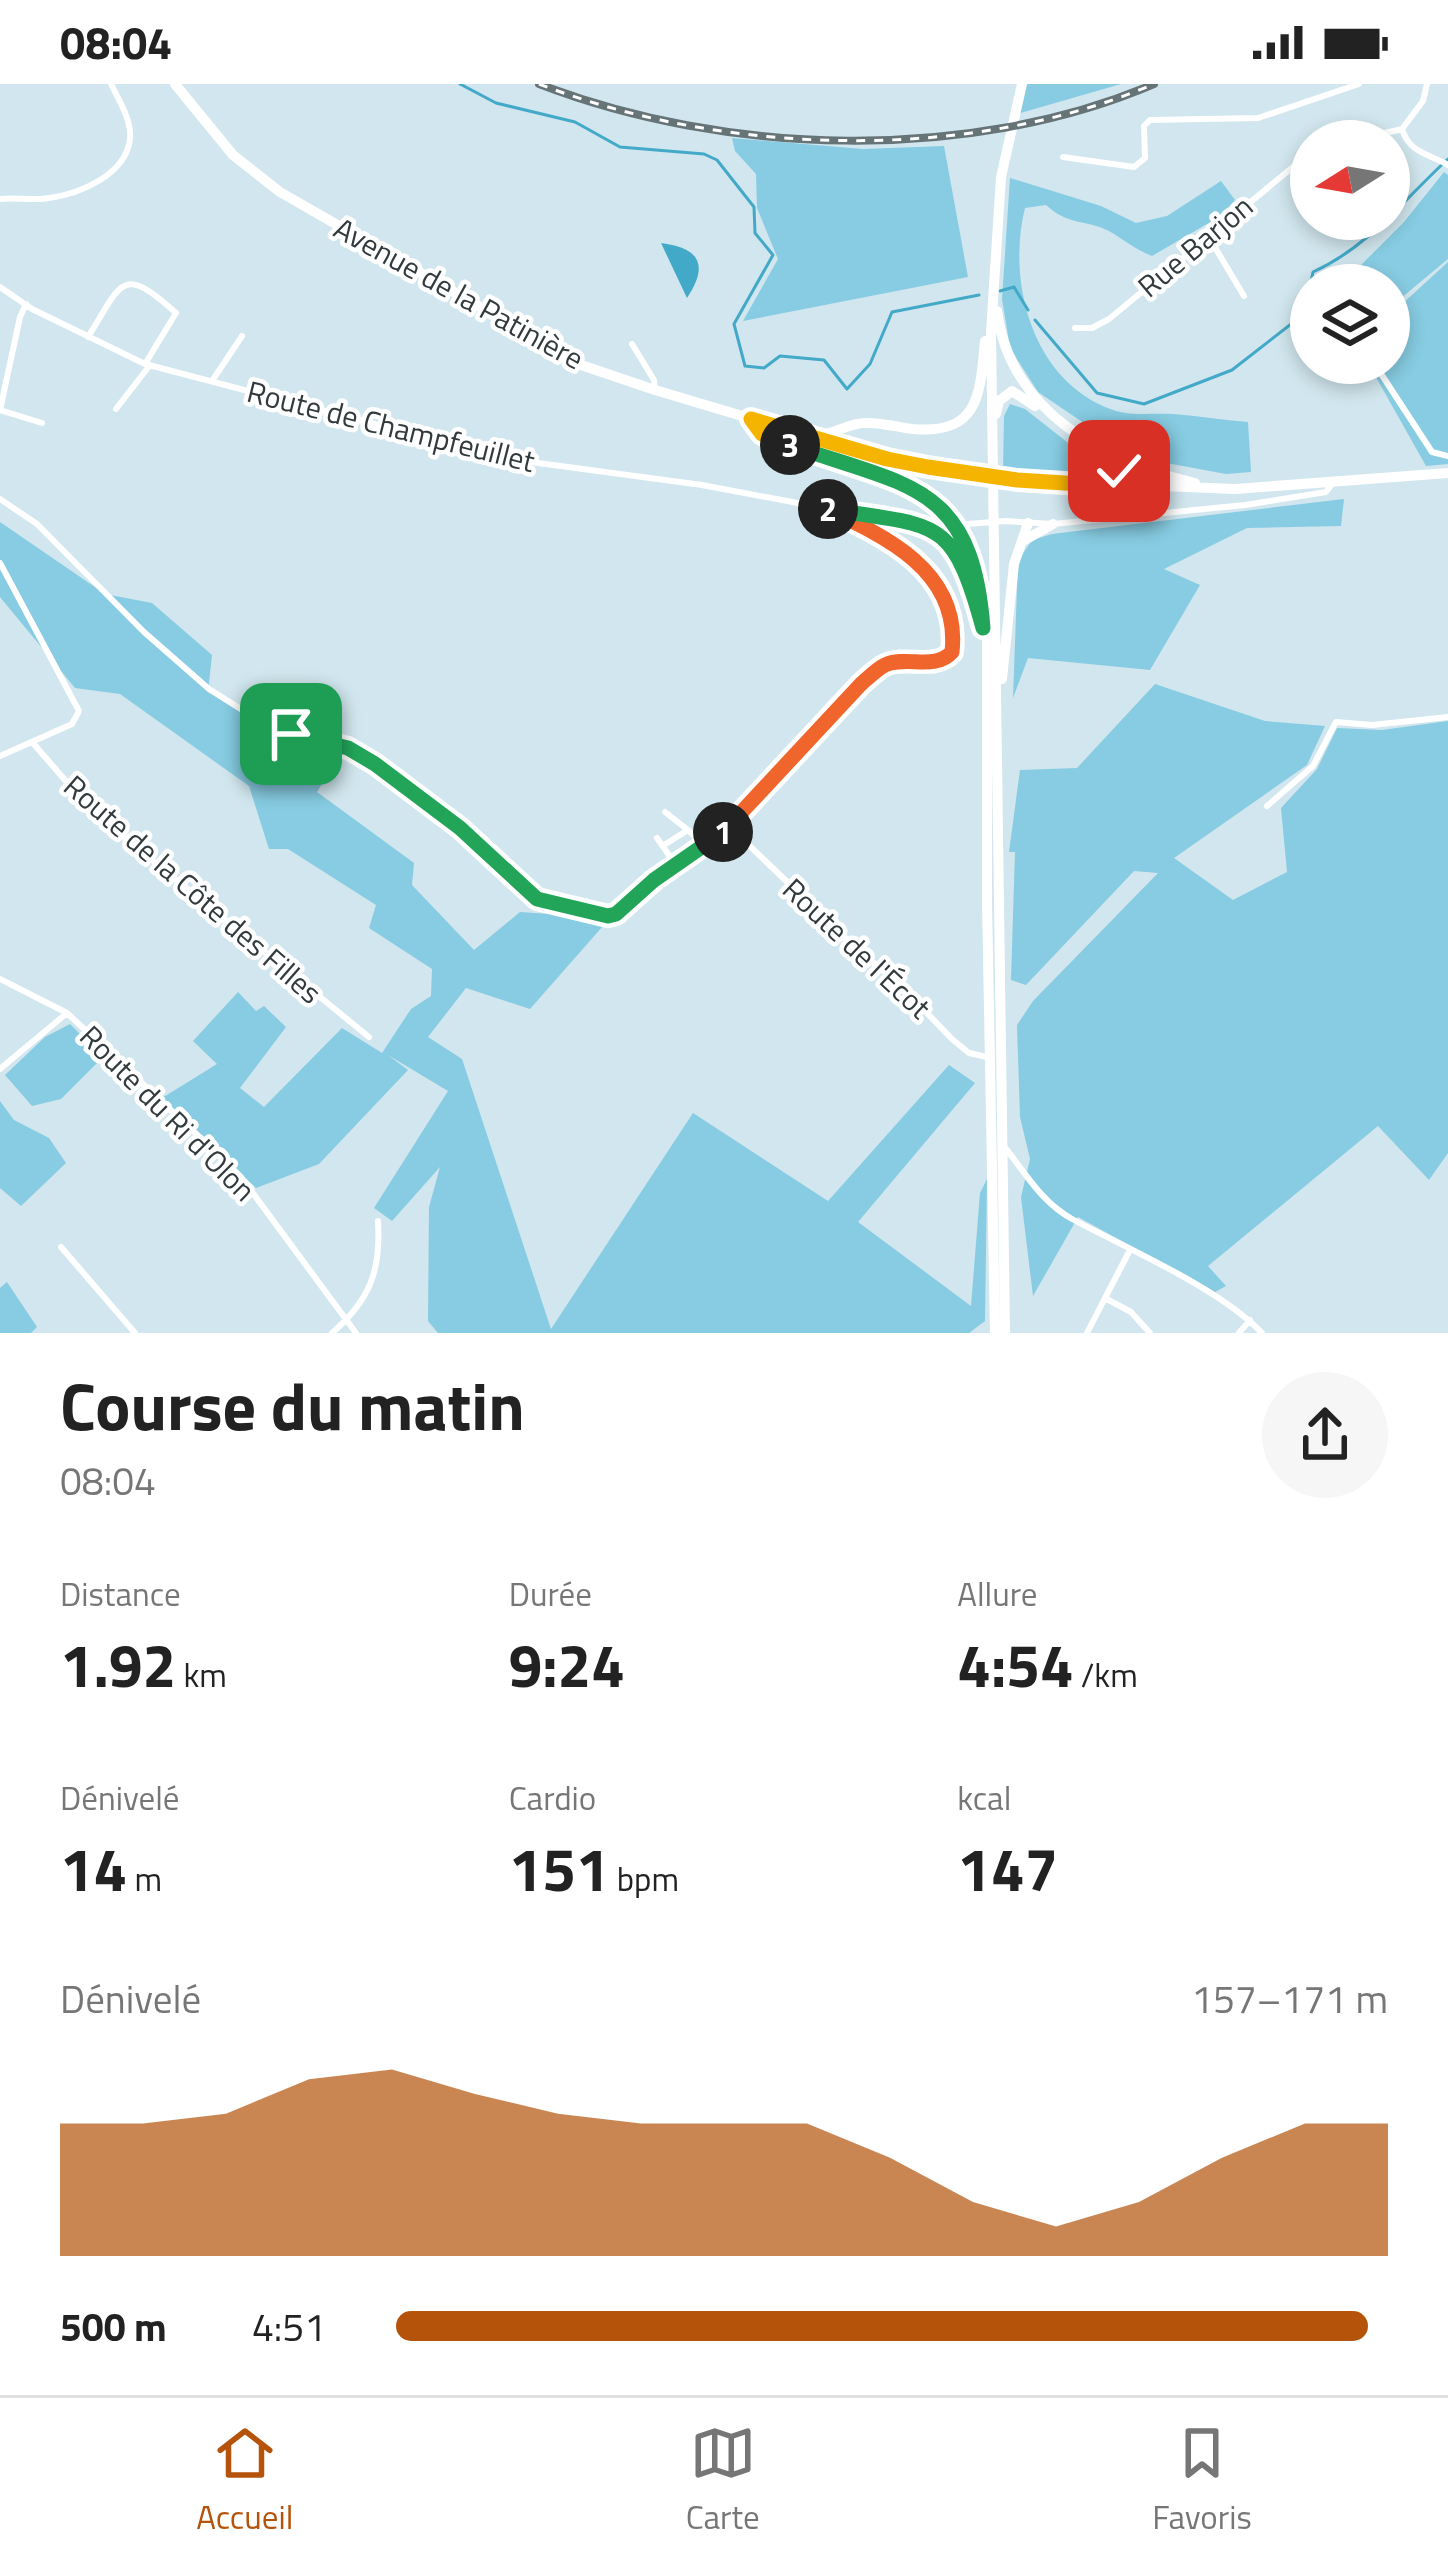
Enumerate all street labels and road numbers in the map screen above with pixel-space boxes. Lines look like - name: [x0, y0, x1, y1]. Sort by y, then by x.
- street label: Rue Barjon: [1127, 184, 1263, 308]
- street label: Avenue de la Patinière: [326, 205, 592, 381]
- street label: Route de Champfeuillet: [242, 368, 540, 484]
- street label: Route de la Côte des Filles: [54, 764, 332, 1014]
- street label: Route de l'Écot: [772, 867, 942, 1029]
- street label: Route du Ri d'Olon: [69, 1014, 267, 1212]

